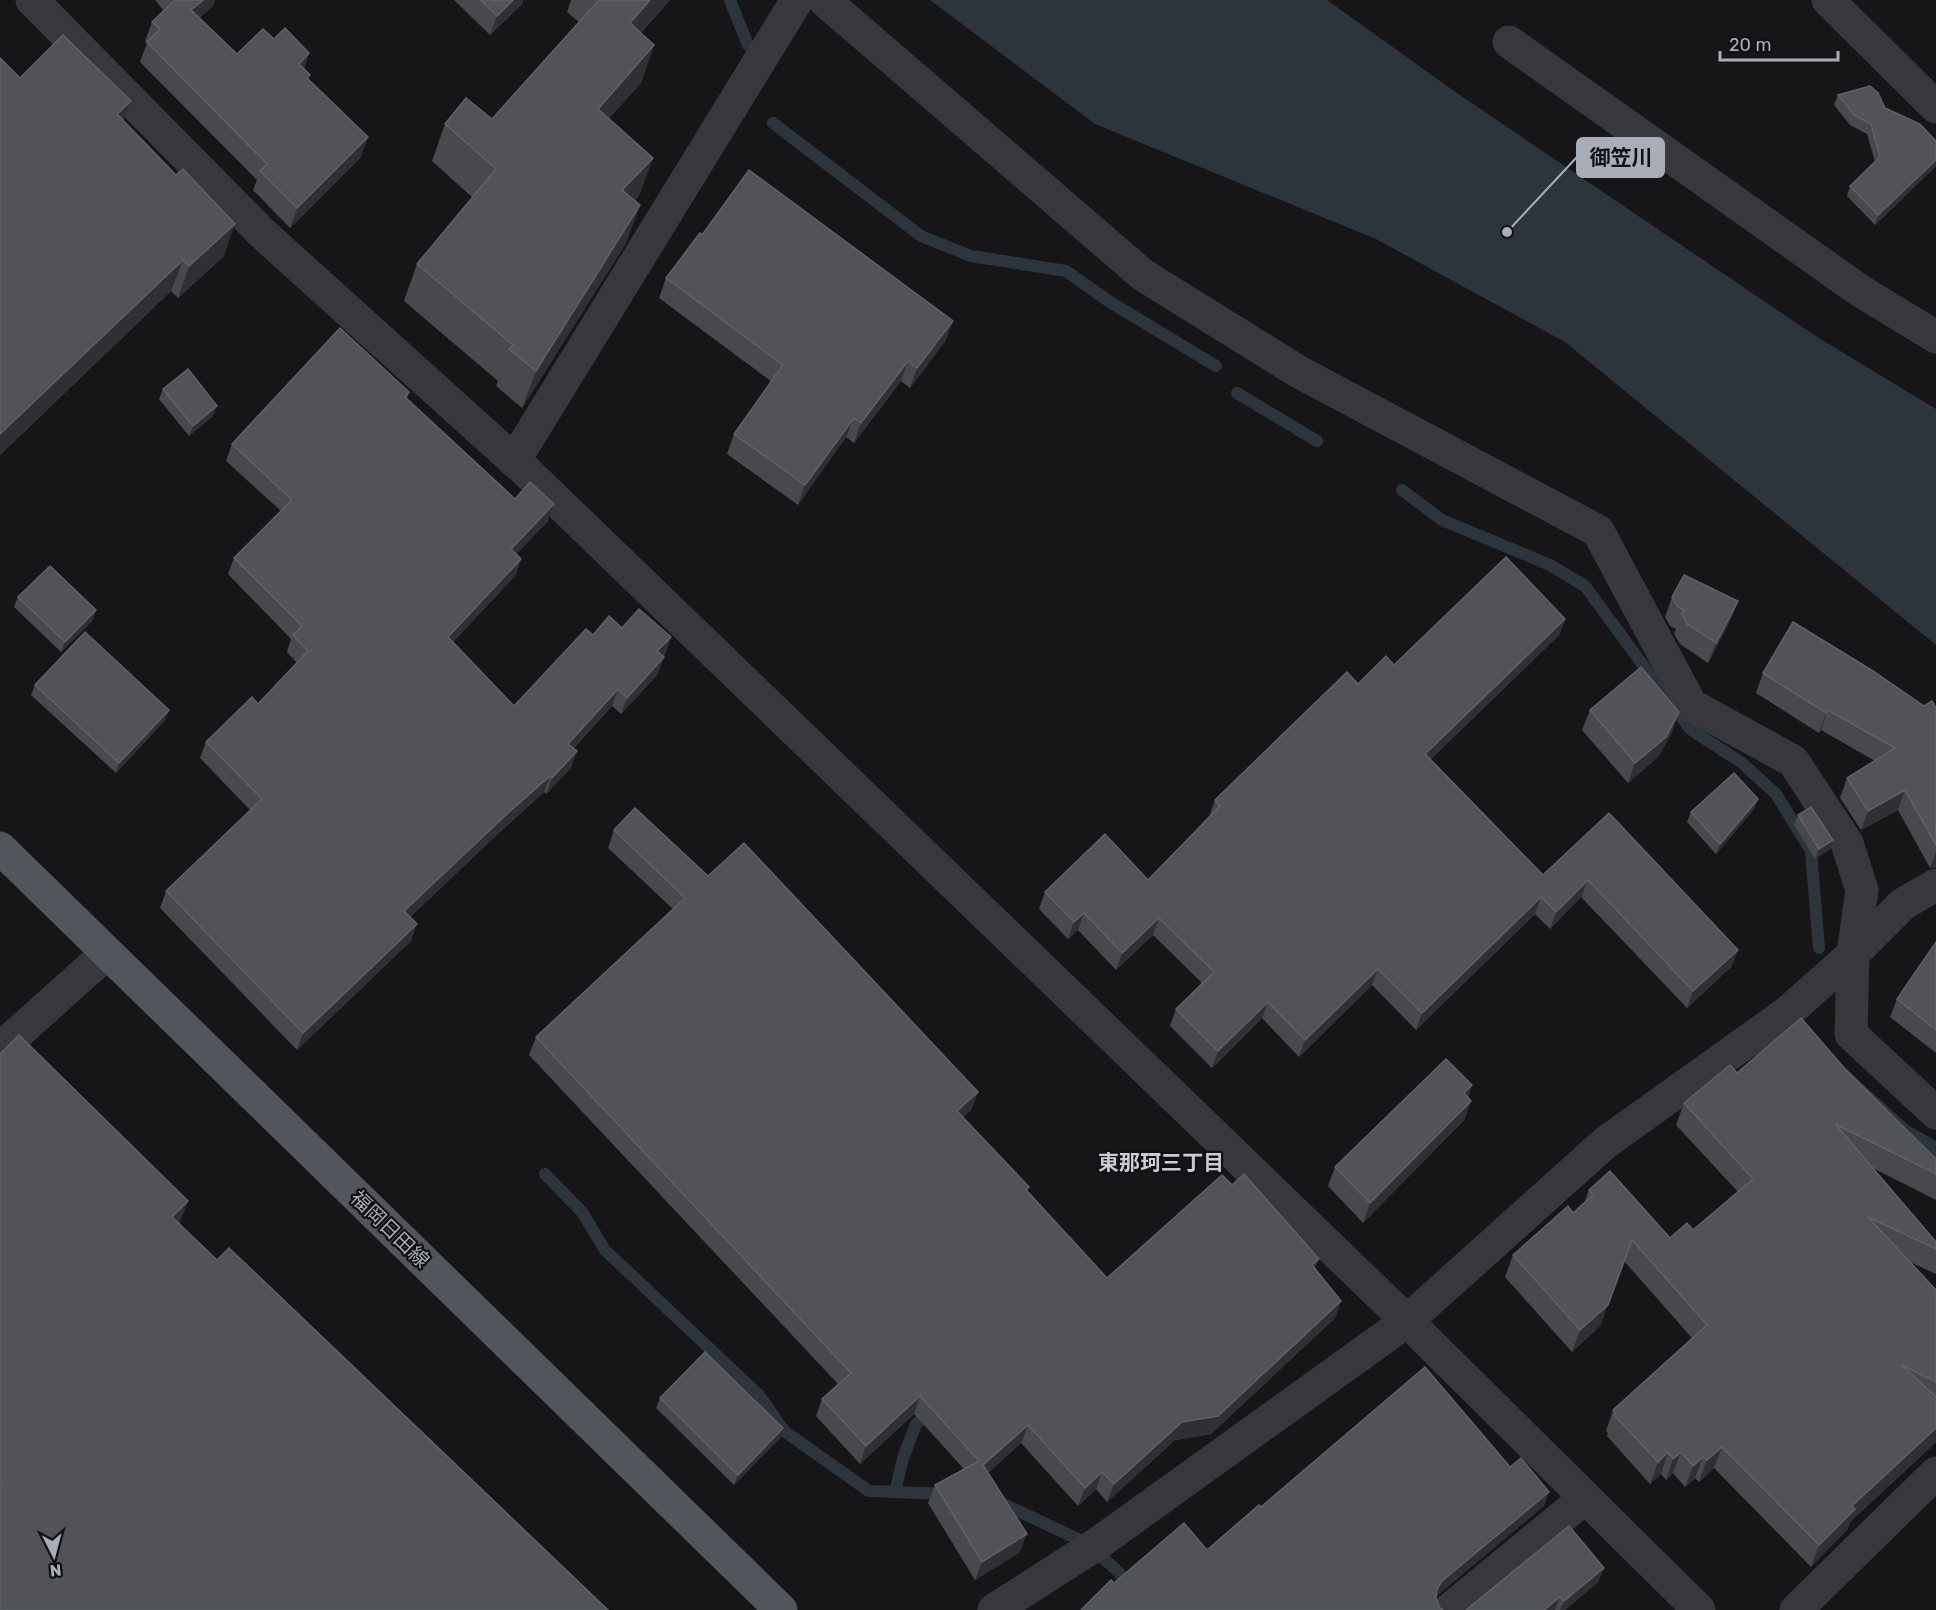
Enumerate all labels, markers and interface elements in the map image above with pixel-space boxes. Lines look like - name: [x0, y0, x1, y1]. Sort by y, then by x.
- scale bar: [1720, 24, 1838, 62]
- text: 20 m: [1729, 34, 1771, 56]
- callout: 御笠川: [1577, 138, 1664, 177]
- text: 御笠川: [1590, 145, 1653, 170]
- district label: 東那珂三丁目: [1098, 1150, 1224, 1175]
- street label: 福岡日田線: [346, 1186, 434, 1272]
- north arrow: [24, 1526, 84, 1586]
- text: N: [49, 1560, 62, 1580]

